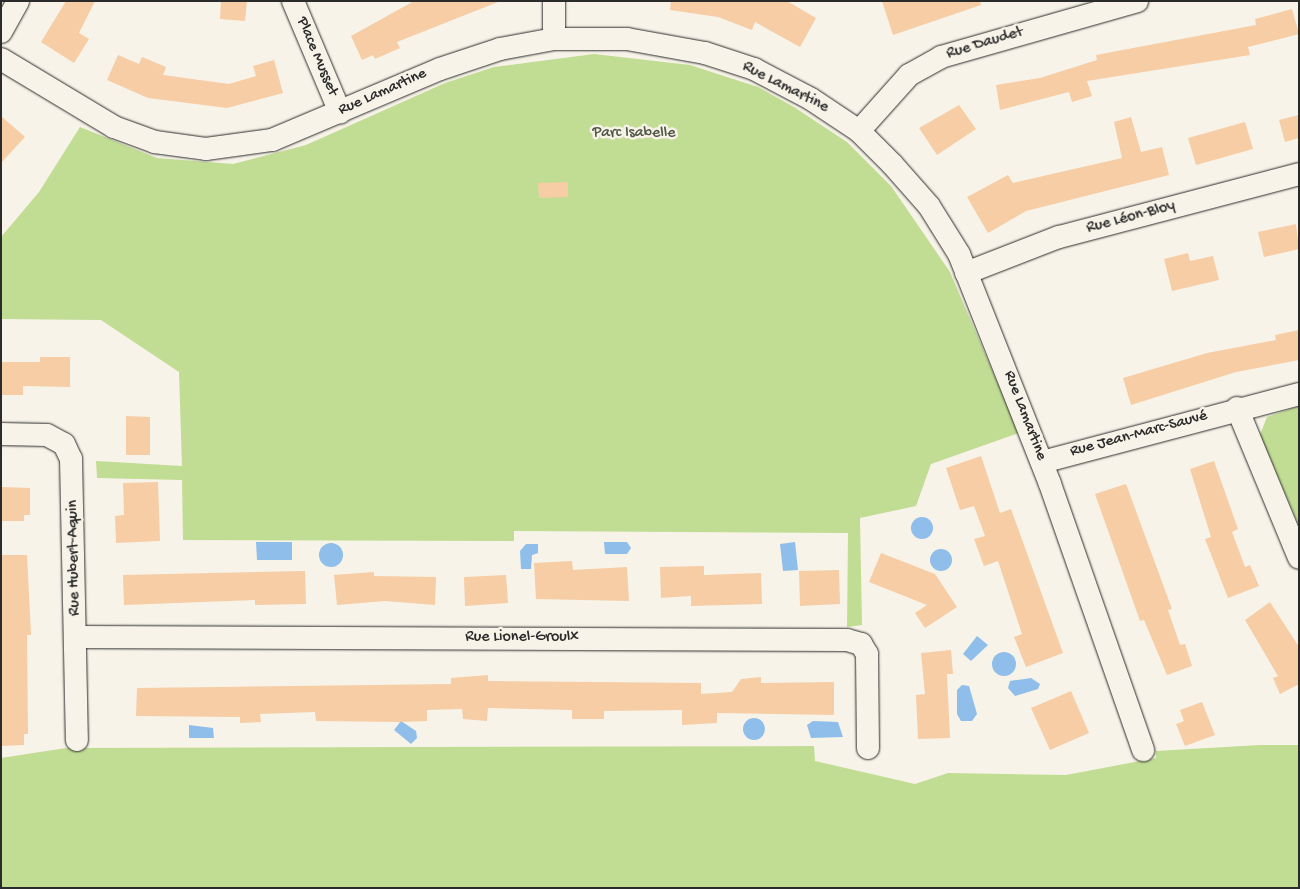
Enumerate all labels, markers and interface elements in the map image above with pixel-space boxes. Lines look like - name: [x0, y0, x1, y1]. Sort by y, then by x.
- street label: Place Musset: [291, 15, 341, 99]
- street label: Rue Daudet: [944, 23, 1026, 65]
- street label: Rue Lamartine: [739, 58, 831, 118]
- street label: Rue Lamartine: [336, 65, 430, 121]
- park label: Parc Isabelle: [592, 124, 676, 144]
- street label: Rue Léon-Bloy: [1085, 197, 1177, 239]
- street label: Rue Lamartine: [998, 368, 1050, 464]
- street label: Rue Jean-Marc-Sauvé: [1068, 407, 1210, 463]
- street label: Rue Hubert-Aquin: [64, 500, 86, 616]
- street label: Rue Lionel-Groulx: [465, 628, 579, 648]

